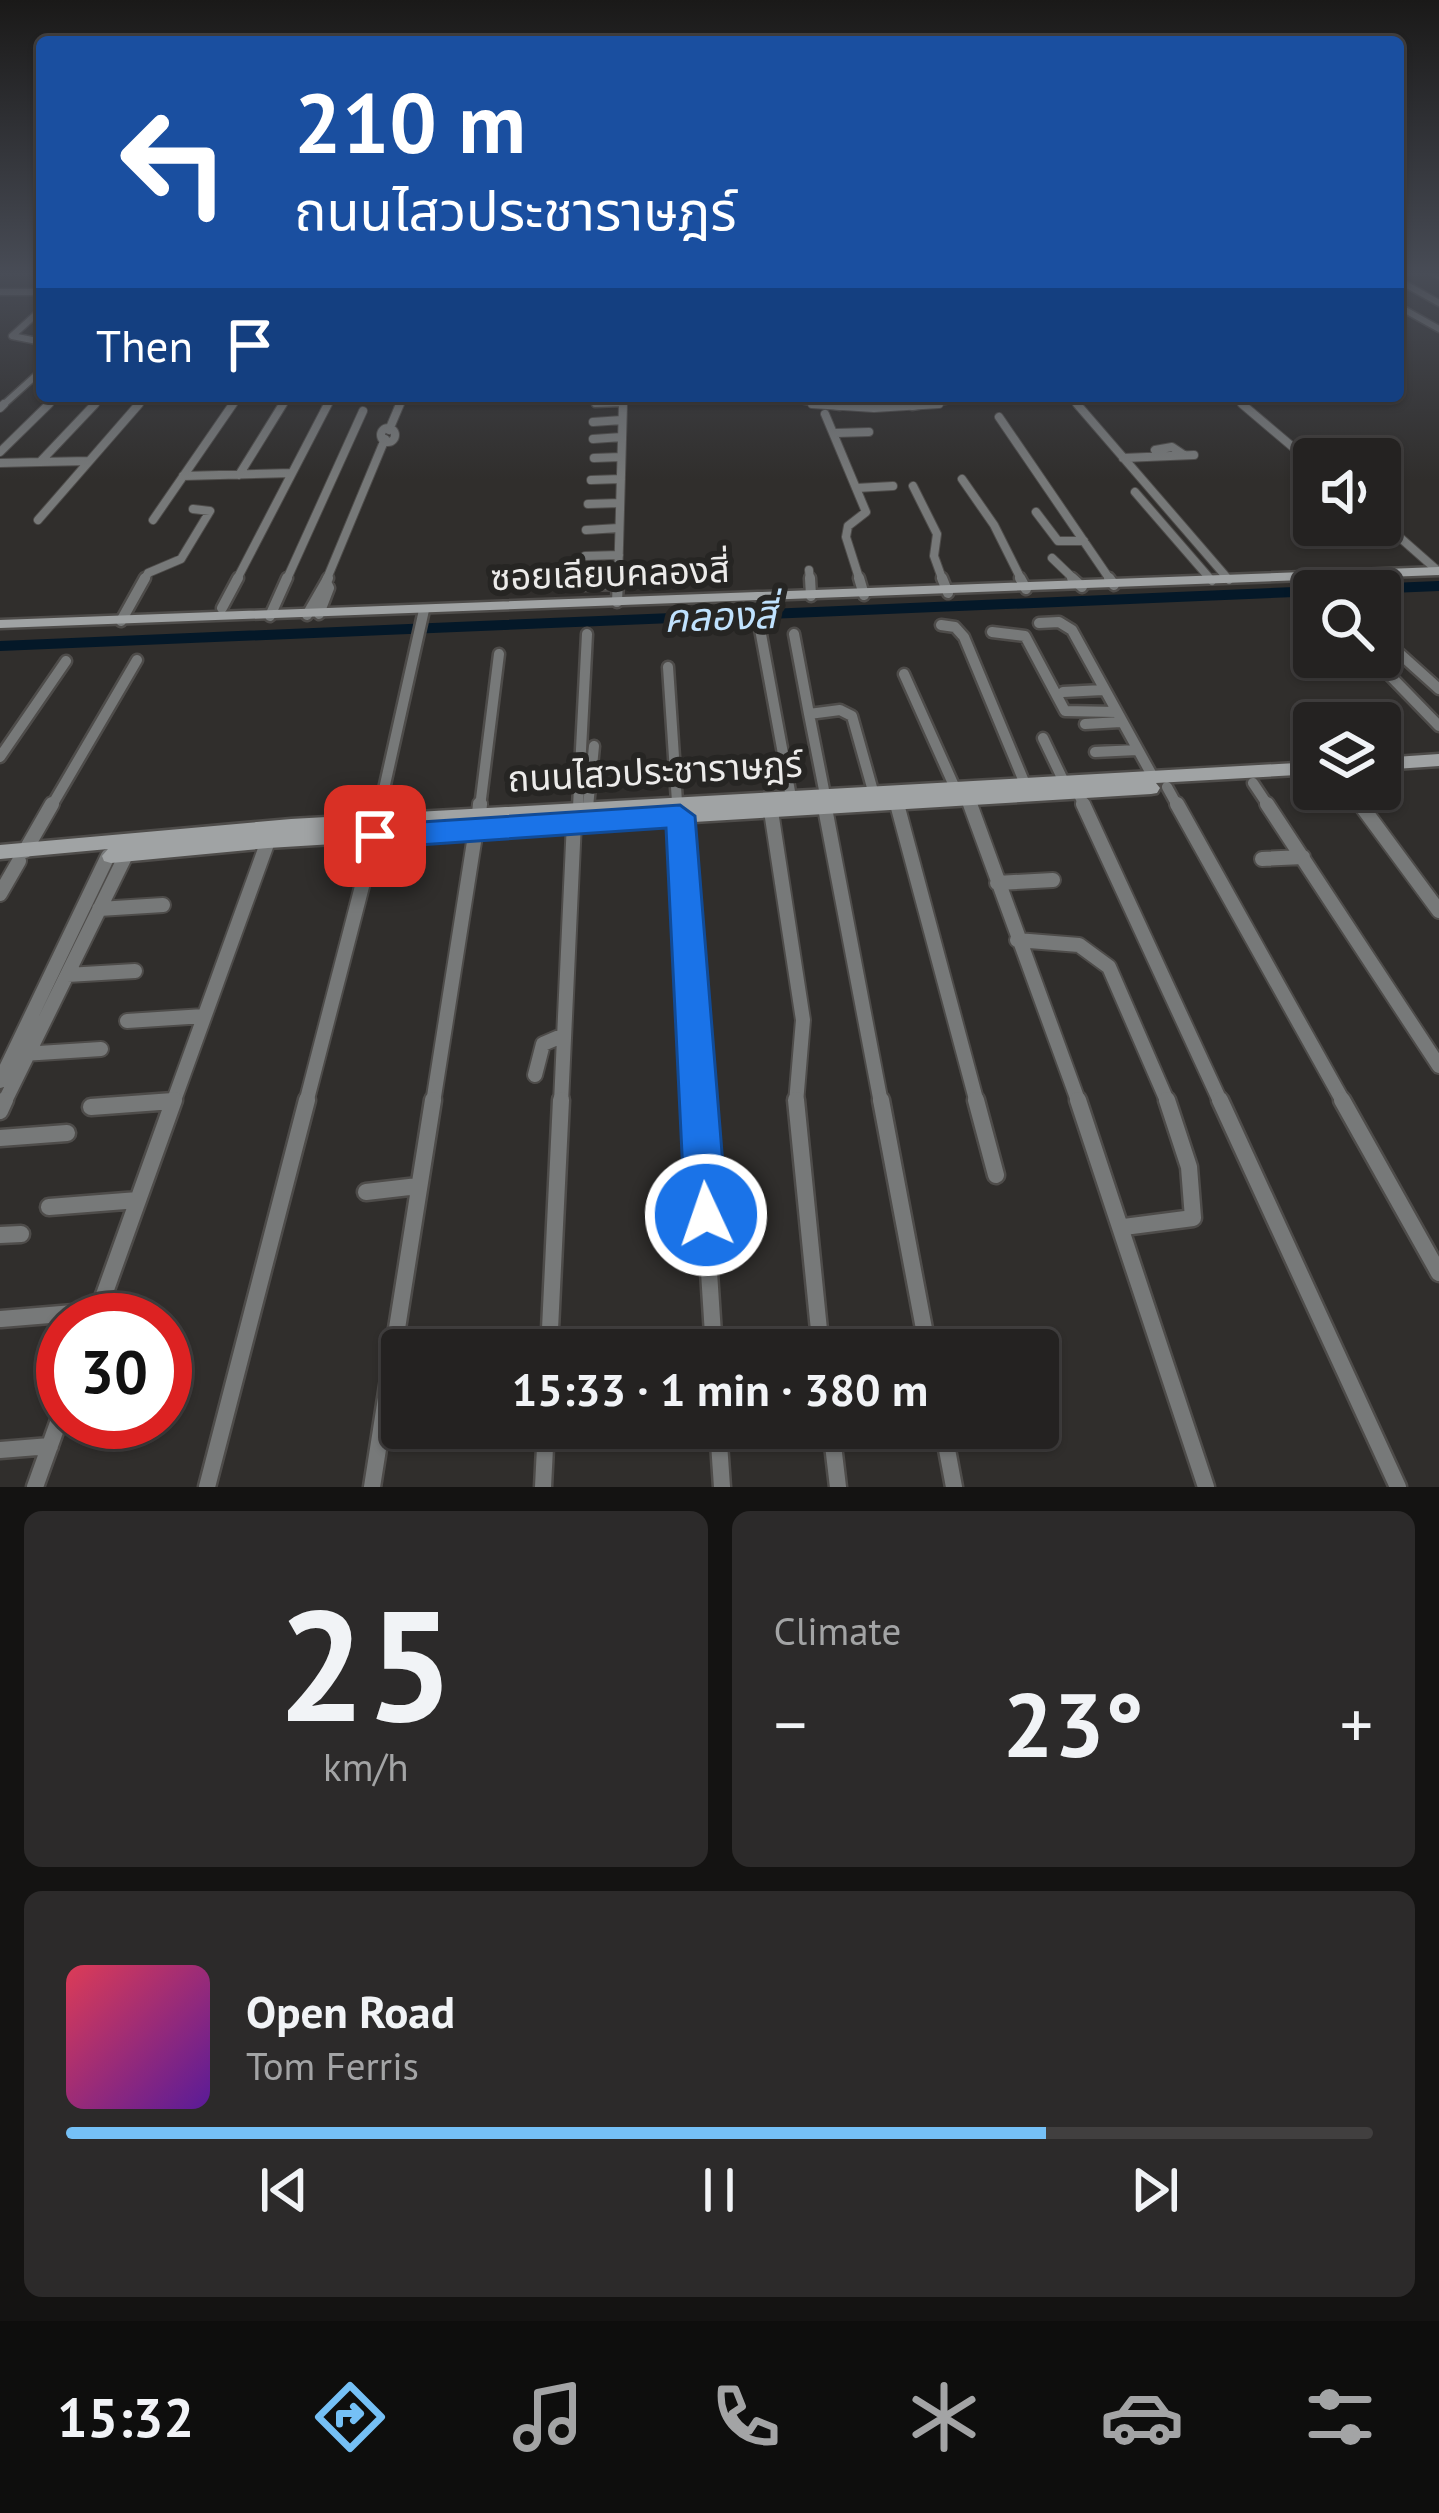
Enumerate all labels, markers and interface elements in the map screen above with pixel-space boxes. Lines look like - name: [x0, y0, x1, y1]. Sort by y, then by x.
- text: 210 m: [294, 67, 526, 176]
- icon: left: [96, 84, 252, 240]
- text: ถนนไสวประชาราษฎร์: [294, 175, 737, 245]
- icon: arrive: [217, 312, 283, 378]
- text: Then: [96, 316, 193, 374]
- map controls: [1293, 438, 1401, 810]
- button: sound: [1293, 438, 1401, 546]
- street label: ซอยเลียบคลองสี่: [490, 545, 730, 600]
- button: search: [1293, 570, 1401, 678]
- water label: คลองสี่: [663, 588, 784, 643]
- button: layers: [1293, 702, 1401, 810]
- street label: ถนนไสวประชาราษฎร์: [506, 739, 805, 802]
- pin: [324, 785, 426, 887]
- icon: arrive: [342, 803, 408, 869]
- position arrow: [643, 1152, 769, 1278]
- speed limit sign: 30: [36, 1293, 192, 1449]
- text: 15:33 · 1 min · 380 m: [512, 1360, 928, 1418]
- text: 25: [277, 1562, 454, 1764]
- text: Climate: [774, 1605, 901, 1656]
- text: 23°: [1003, 1665, 1144, 1782]
- text: −: [774, 1681, 807, 1766]
- text: +: [1340, 1681, 1373, 1766]
- text: km/h: [323, 1741, 409, 1792]
- text: Open Road: [246, 1982, 455, 2040]
- text: Tom Ferris: [246, 2040, 419, 2091]
- icon: previous: [251, 2157, 317, 2223]
- icon: pause: [686, 2157, 752, 2223]
- icon: next: [1122, 2157, 1188, 2223]
- icon: directions: [308, 2375, 392, 2459]
- icon: music: [506, 2375, 590, 2459]
- icon: phone: [704, 2375, 788, 2459]
- icon: climate: [902, 2375, 986, 2459]
- icon: car: [1100, 2375, 1184, 2459]
- icon: filters: [1298, 2375, 1382, 2459]
- text: 15:32: [57, 2382, 194, 2452]

